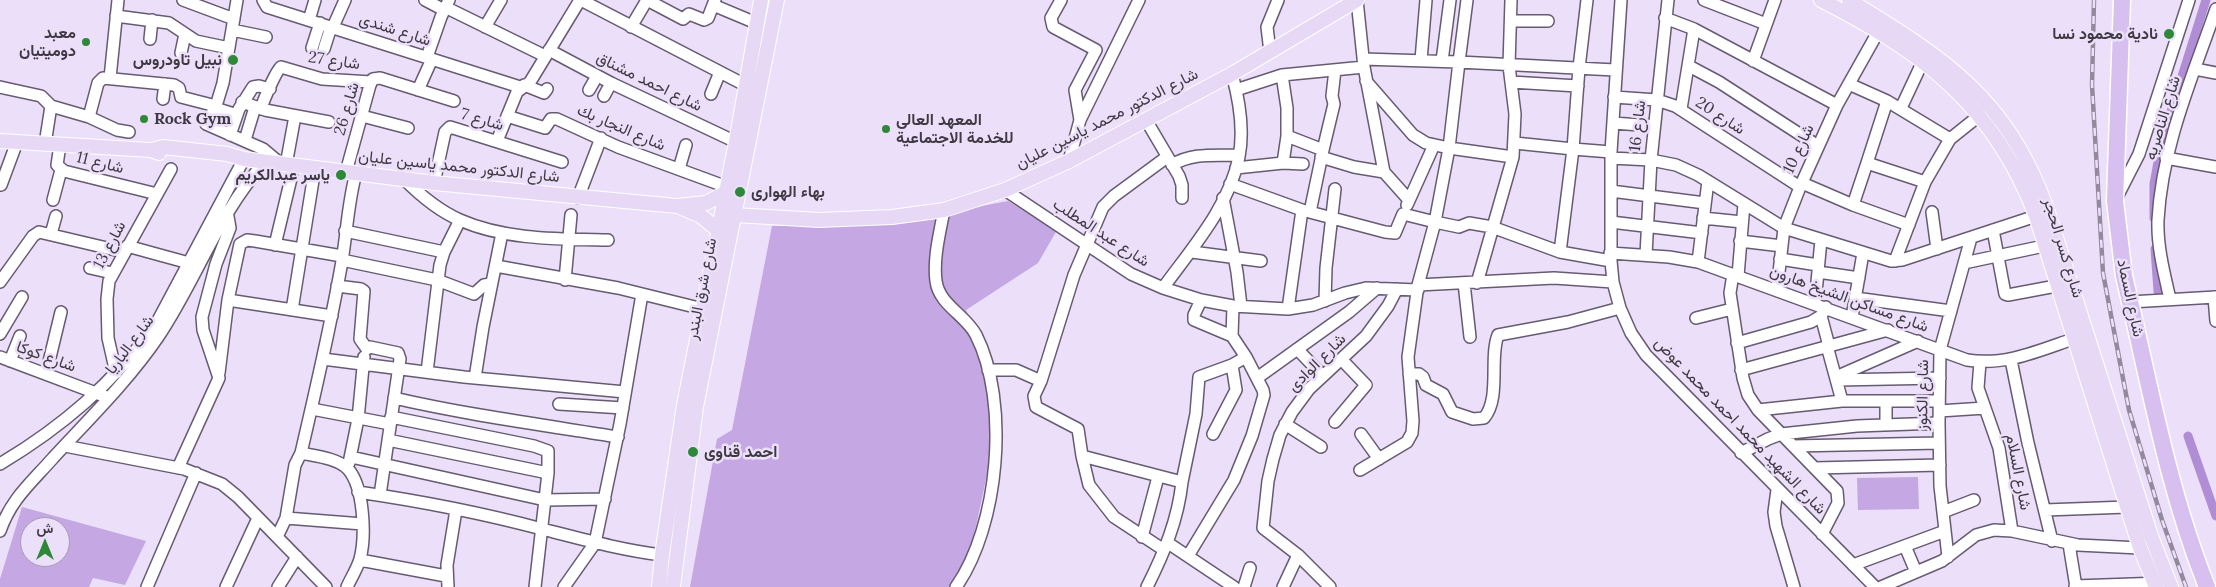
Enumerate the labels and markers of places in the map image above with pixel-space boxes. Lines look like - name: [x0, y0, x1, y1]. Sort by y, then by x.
- place label: معبد دوميتيان: [19, 23, 76, 61]
- place label: نادية محمود نسا: [2052, 24, 2158, 44]
- marker: نادية محمود نسا: [2162, 27, 2176, 41]
- marker: معبد دوميتيان: [80, 36, 92, 48]
- place label: نبيل تاودروس: [133, 50, 222, 70]
- marker: نبيل تاودروس: [226, 53, 240, 67]
- place label: Rock Gym: [154, 109, 231, 129]
- place label: المعهد العالى للخدمة الاجتماعية: [896, 110, 1013, 148]
- marker: Rock Gym: [138, 113, 150, 125]
- marker: المعهد العالى للخدمة الاجتماعية: [880, 123, 892, 135]
- place label: ياسر عبدالكريم: [236, 165, 330, 185]
- marker: ياسر عبدالكريم: [334, 168, 348, 182]
- place label: بهاء الهوارى: [751, 182, 825, 202]
- marker: بهاء الهوارى: [733, 185, 747, 199]
- place label: احمد قناوى: [704, 442, 777, 462]
- marker: احمد قناوى: [686, 445, 700, 459]

